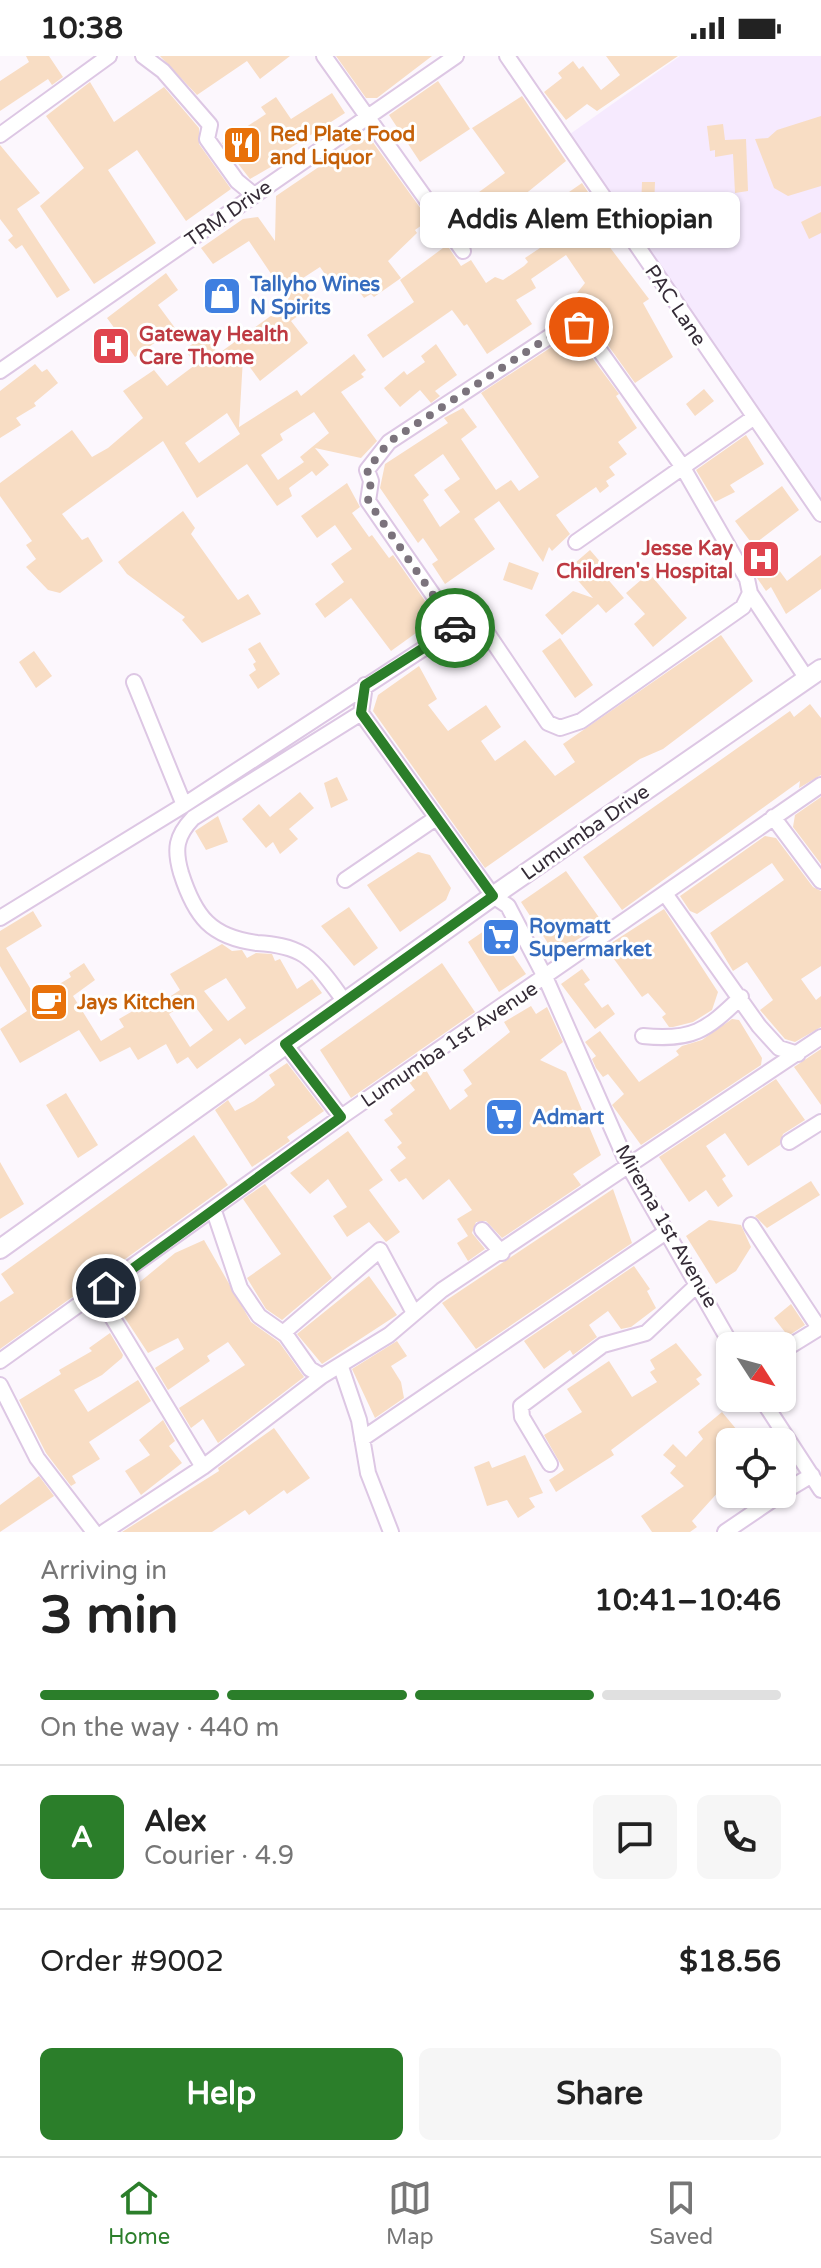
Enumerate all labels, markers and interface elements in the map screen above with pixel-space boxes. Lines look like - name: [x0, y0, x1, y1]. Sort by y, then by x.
- text: 10:38: [40, 10, 123, 47]
- place label: Red Plate Food and Liquor: [270, 123, 415, 170]
- restaurant icon: Red Plate Food and Liquor: [221, 124, 263, 166]
- street label: TRM Drive: [181, 175, 276, 252]
- callout: Addis Alem Ethiopian: [419, 191, 739, 247]
- text: Addis Alem Ethiopian: [447, 204, 713, 235]
- street label: PAC Lane: [639, 260, 711, 351]
- place label: Tallyho Wines N Spirits: [249, 273, 381, 320]
- shop icon: Tallyho Wines N Spirits: [201, 275, 243, 317]
- pin: [545, 293, 613, 361]
- icon: bag: [557, 305, 601, 349]
- place label: Gateway Health Care Thome: [139, 323, 289, 370]
- hospital icon: Gateway Health Care Thome: [90, 325, 132, 367]
- place label: Jesse Kay Children's Hospital: [556, 537, 733, 584]
- hospital icon: Jesse Kay Children's Hospital: [740, 538, 782, 580]
- courier: [415, 588, 495, 668]
- icon: car: [433, 606, 477, 650]
- street label: Lumumba Drive: [517, 780, 654, 886]
- place label: Roymatt Supermarket: [529, 915, 652, 962]
- supermarket icon: Roymatt Supermarket: [480, 916, 522, 958]
- street label: Lumumba 1st Avenue: [357, 977, 543, 1113]
- cafe icon: Jays Kitchen: [28, 981, 70, 1023]
- place label: Jays Kitchen: [76, 991, 195, 1015]
- supermarket icon: Admart: [483, 1096, 525, 1138]
- place label: Admart: [532, 1106, 605, 1130]
- street label: Mirema 1st Avenue: [610, 1141, 723, 1312]
- pin: [72, 1254, 140, 1322]
- icon: home: [84, 1266, 128, 1310]
- north arrow: [716, 1332, 796, 1412]
- map controls: [716, 1332, 796, 1508]
- button: locate: [716, 1428, 796, 1508]
- text: Arriving in: [40, 1555, 167, 1586]
- text: 10:41–10:46: [594, 1582, 781, 1619]
- text: 3 min: [40, 1584, 179, 1647]
- text: On the way · 440 m: [40, 1712, 279, 1743]
- button: chat: [593, 1795, 677, 1879]
- button: phone: [697, 1795, 781, 1879]
- text: Alex: [144, 1803, 207, 1840]
- text: A: [71, 1819, 93, 1856]
- text: Courier · 4.9: [144, 1840, 294, 1871]
- text: Order #9002: [40, 1943, 224, 1980]
- text: $18.56: [679, 1943, 781, 1980]
- button: Help: [40, 2048, 403, 2140]
- button: Share: [419, 2048, 781, 2140]
- tab: Home: [108, 2176, 170, 2250]
- tab: Map: [386, 2176, 434, 2250]
- tab: Saved: [649, 2176, 713, 2250]

